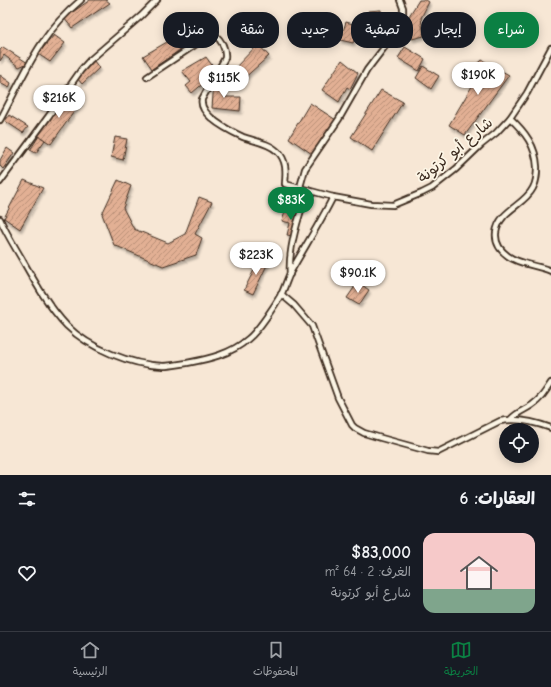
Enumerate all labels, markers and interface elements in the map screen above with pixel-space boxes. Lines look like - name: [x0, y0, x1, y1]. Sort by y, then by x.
- chip: منزل: [163, 12, 219, 48]
- chip: شقة: [227, 12, 279, 48]
- chip: جديد: [287, 12, 343, 48]
- chip: تصفية: [351, 12, 413, 48]
- chip: إيجار: [421, 12, 476, 48]
- chip: شراء: [484, 12, 539, 48]
- pin: $190K: [450, 62, 506, 96]
- pin: $115K: [196, 65, 252, 99]
- text: $190K: [461, 67, 495, 82]
- text: $115K: [208, 70, 240, 85]
- pin: $216K: [31, 85, 87, 119]
- text: $216K: [42, 90, 76, 105]
- street label: شارع أبو كرتونة: [414, 113, 497, 187]
- pin: $83K: [267, 187, 315, 221]
- text: $83K: [277, 192, 305, 207]
- pin: $223K: [228, 242, 284, 276]
- text: $223K: [239, 247, 273, 262]
- pin: $90.1K: [325, 260, 391, 294]
- text: $90.1K: [340, 265, 376, 280]
- map controls: [499, 423, 539, 463]
- button: locate: [499, 423, 539, 463]
- icon: filters: [16, 488, 38, 510]
- text: العقارات: 6: [460, 489, 535, 508]
- text: $83,000: [351, 543, 411, 562]
- icon: home: [455, 549, 503, 597]
- icon: heart: [16, 562, 38, 584]
- text: الغرف: 2 · 64 m²: [325, 564, 411, 579]
- text: شارع أبو كرتونة: [331, 585, 411, 600]
- tab: الرئيسية: [73, 639, 107, 681]
- tab: المحفوظات: [253, 639, 298, 681]
- tab: الخريطة: [444, 639, 478, 681]

